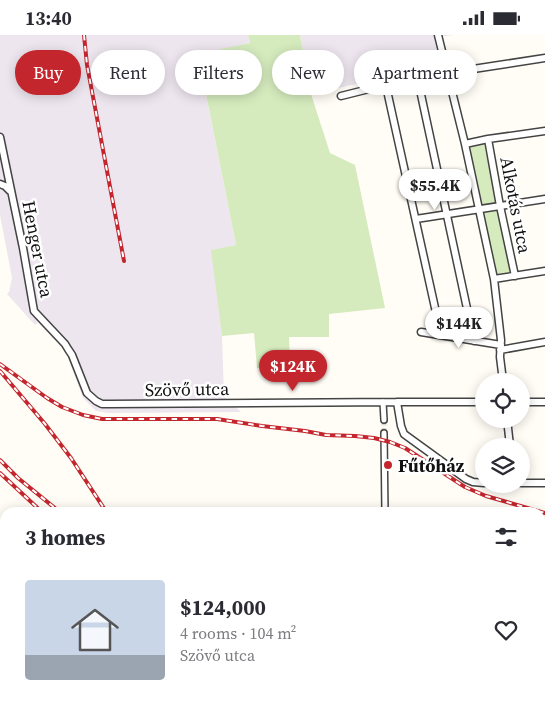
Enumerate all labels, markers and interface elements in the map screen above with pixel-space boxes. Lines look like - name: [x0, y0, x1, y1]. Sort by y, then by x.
- text: 13:40: [25, 5, 72, 31]
- chip: Buy: [15, 50, 81, 95]
- chip: Rent: [91, 50, 165, 95]
- chip: Filters: [175, 50, 262, 95]
- chip: New: [272, 50, 344, 95]
- chip: Apartment: [354, 50, 477, 95]
- street label: Alkotás utca: [494, 155, 538, 256]
- pin: $55.4K: [394, 169, 476, 211]
- text: $55.4K: [410, 174, 460, 196]
- street label: Henger utca: [16, 198, 60, 300]
- pin: $144K: [424, 307, 494, 349]
- text: $144K: [436, 312, 482, 334]
- pin: $124K: [258, 349, 328, 392]
- text: $124K: [270, 355, 316, 377]
- map controls: [475, 373, 530, 493]
- button: locate: [475, 373, 530, 428]
- street label: Szövő utca: [145, 376, 230, 402]
- button: layers: [475, 438, 530, 493]
- place label: Fűtőház: [398, 453, 465, 478]
- marker: Fűtőház: [382, 459, 394, 471]
- text: 3 homes: [25, 523, 105, 552]
- icon: filters: [492, 523, 520, 551]
- text: $124,000: [180, 593, 266, 622]
- icon: home: [65, 600, 125, 660]
- icon: heart: [492, 616, 520, 644]
- text: 4 rooms · 104 m²: [180, 622, 296, 644]
- text: Szövő utca: [180, 644, 255, 666]

